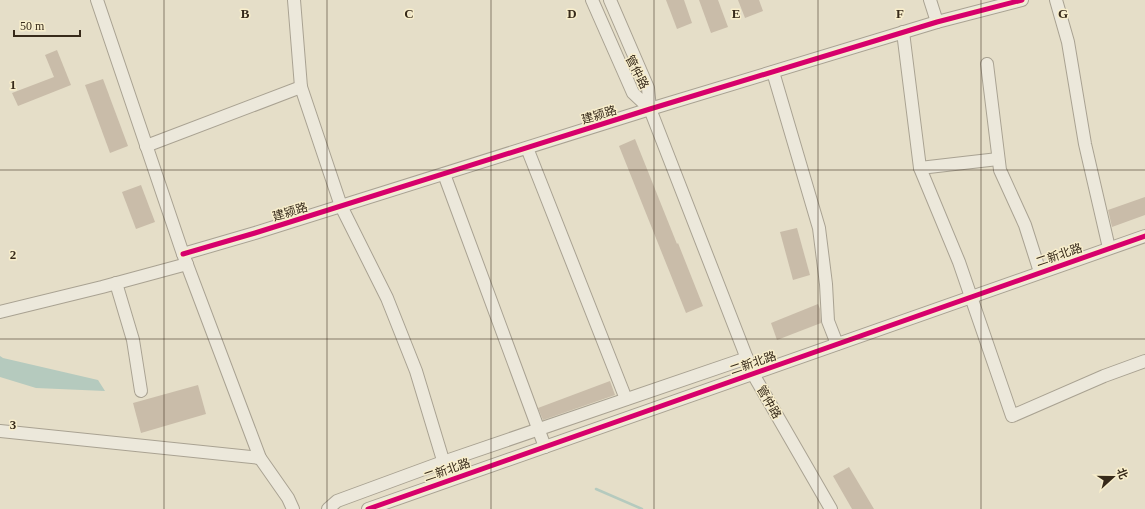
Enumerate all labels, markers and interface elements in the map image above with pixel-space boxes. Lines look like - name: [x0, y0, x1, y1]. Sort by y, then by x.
- text: B: [241, 6, 250, 21]
- text: C: [404, 6, 414, 21]
- text: D: [567, 6, 577, 21]
- text: E: [732, 6, 740, 21]
- text: F: [896, 6, 904, 21]
- text: G: [1058, 6, 1068, 21]
- scale bar: [14, 12, 80, 38]
- text: 50 m: [20, 19, 45, 33]
- street label: 管仲路: [623, 53, 651, 91]
- text: 1: [10, 77, 16, 92]
- street label: 建颍路: [580, 103, 618, 127]
- street label: 建颍路: [271, 200, 309, 224]
- street label: 二新北路: [1034, 241, 1084, 269]
- text: 2: [10, 247, 16, 262]
- street label: 二新北路: [728, 349, 778, 377]
- street label: 管仲路: [754, 383, 784, 421]
- text: 3: [10, 417, 17, 432]
- street label: 二新北路: [422, 456, 472, 484]
- north arrow: [1093, 457, 1133, 497]
- text: 北: [1115, 466, 1130, 481]

